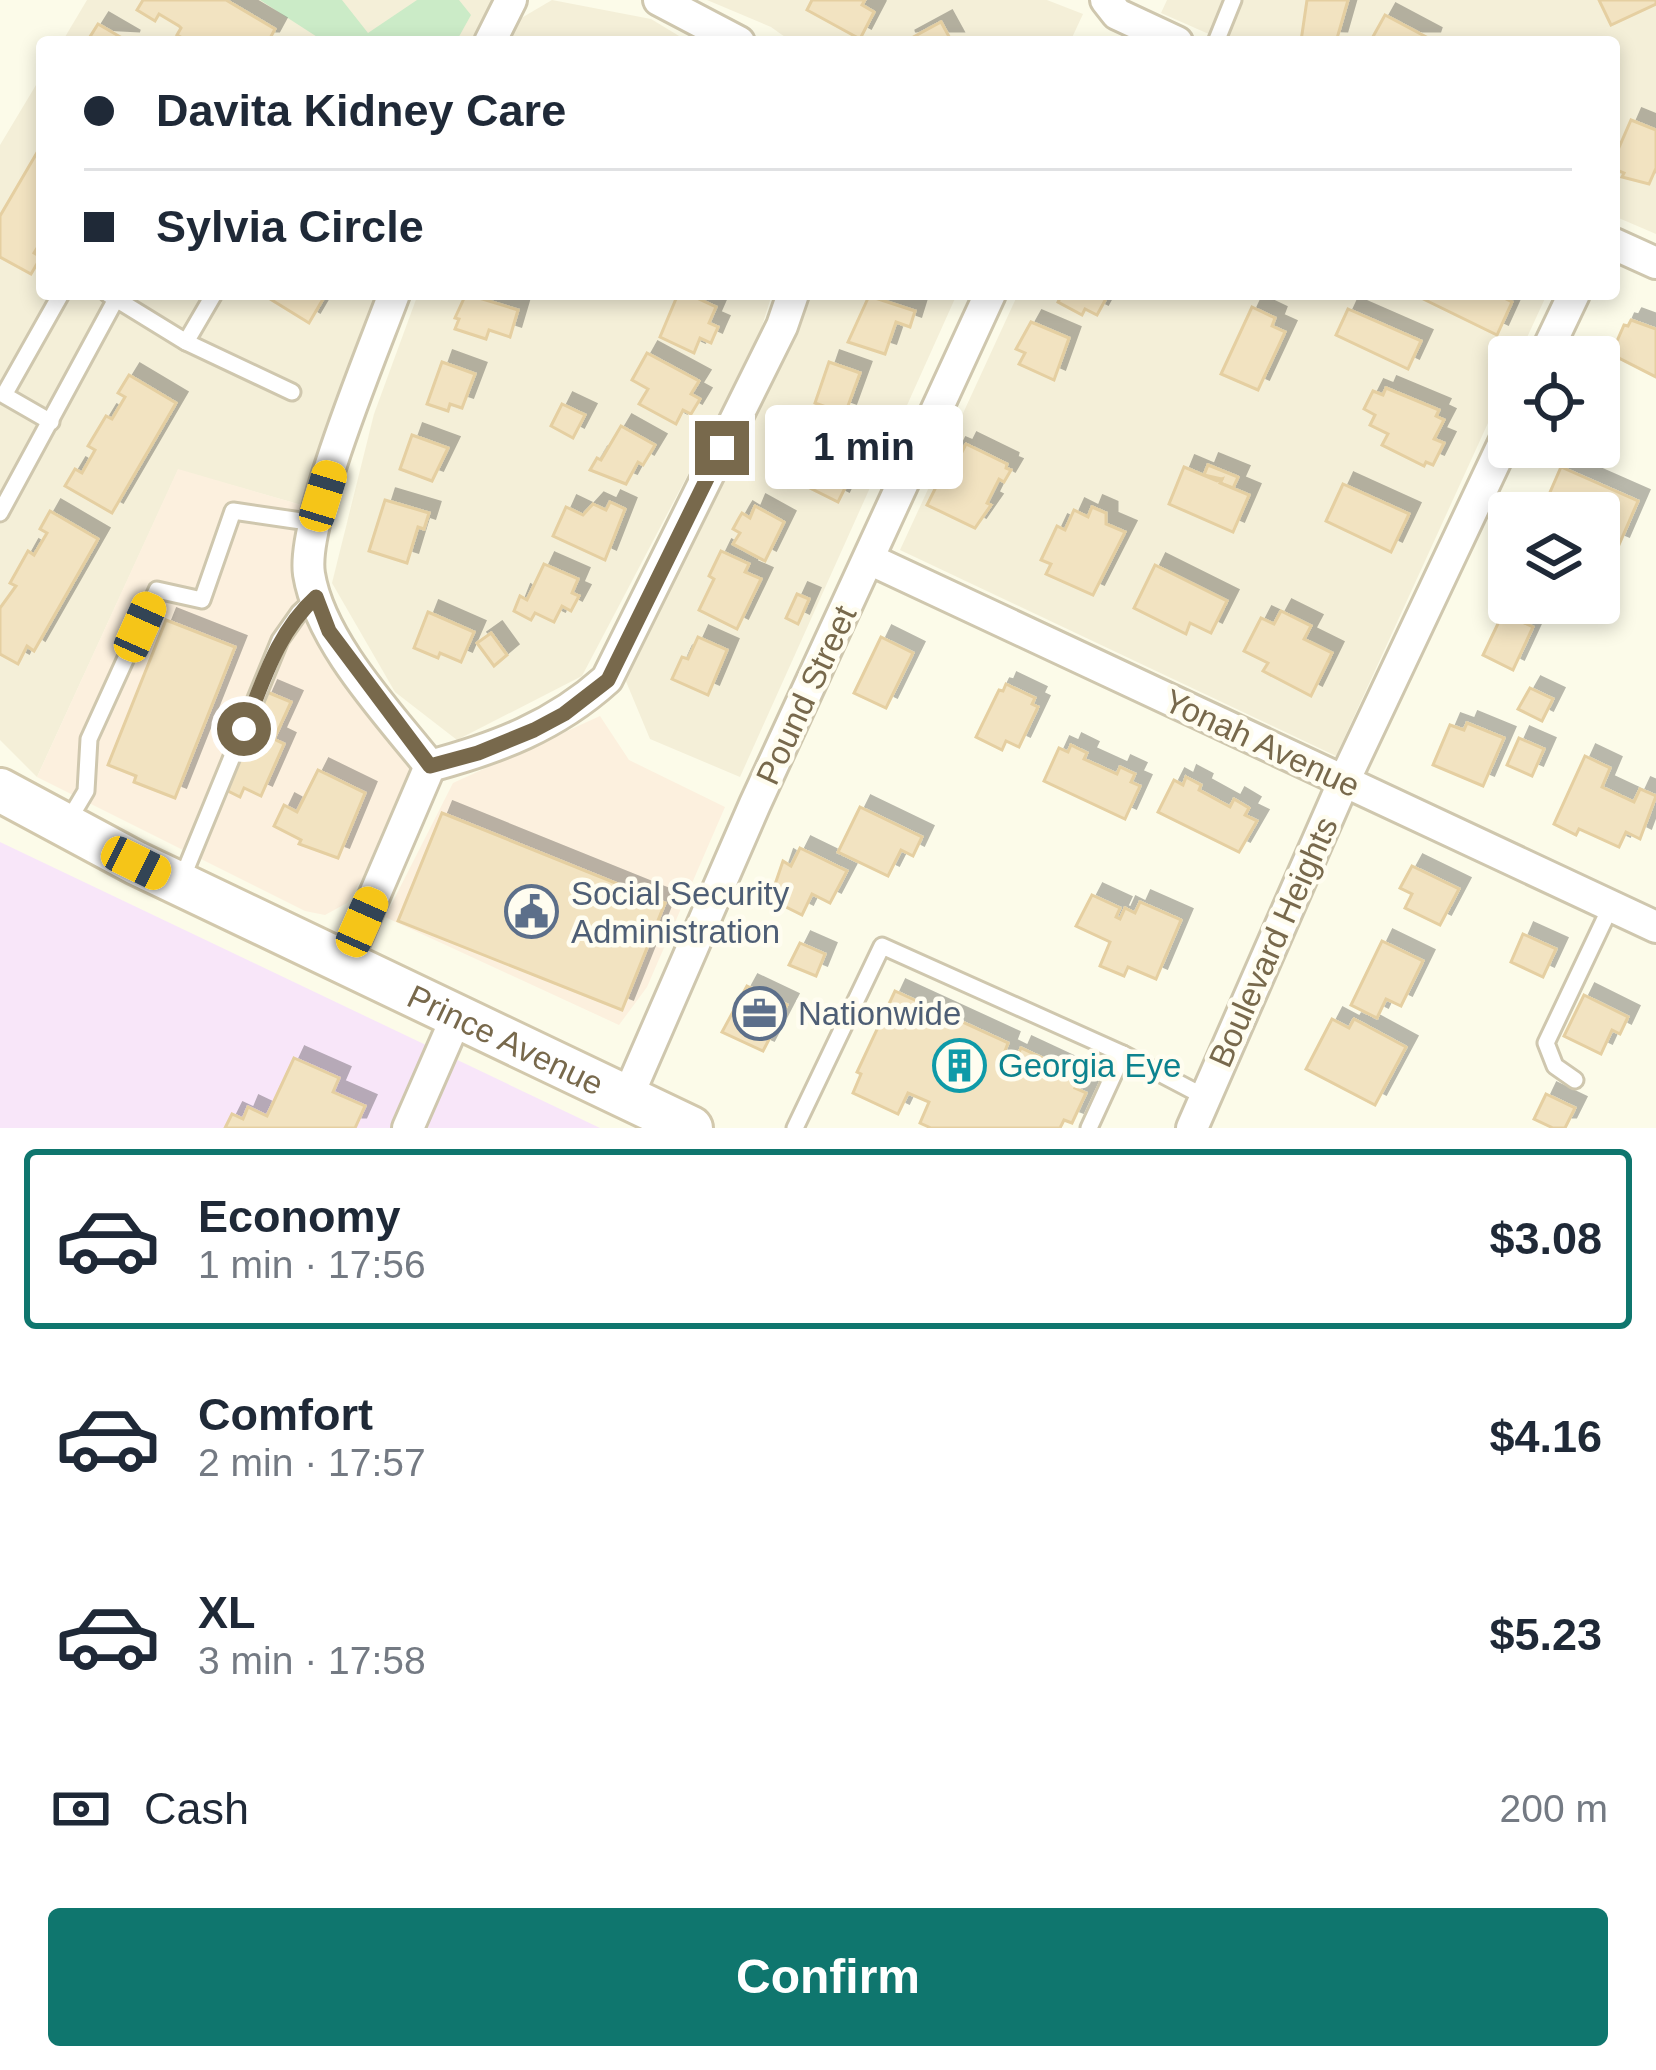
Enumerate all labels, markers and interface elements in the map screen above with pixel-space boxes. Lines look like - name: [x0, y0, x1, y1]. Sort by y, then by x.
- text: Davita Kidney Care: [156, 85, 566, 136]
- text: Sylvia Circle: [156, 201, 424, 252]
- map controls: [1488, 336, 1620, 624]
- button: locate: [1488, 336, 1620, 468]
- callout: 1 min: [764, 406, 962, 490]
- route end: [695, 421, 749, 475]
- text: 1 min: [813, 425, 915, 468]
- car: [295, 456, 351, 536]
- button: layers: [1488, 492, 1620, 624]
- car: [109, 587, 171, 667]
- street label: Pound Street: [749, 600, 863, 790]
- street label: Yonah Avenue: [1159, 682, 1365, 804]
- route start: [217, 702, 271, 756]
- street label: Boulevard Heights: [1201, 811, 1345, 1073]
- car: [96, 831, 176, 895]
- place label: Social Security Administration: [571, 875, 790, 950]
- car: [331, 882, 393, 962]
- public building icon: Social Security Administration: [504, 884, 560, 940]
- street label: Prince Avenue: [402, 977, 609, 1102]
- office icon: Nationwide: [731, 985, 787, 1041]
- place label: Nationwide: [798, 995, 961, 1032]
- building icon: Georgia Eye: [931, 1037, 987, 1093]
- place label: Georgia Eye: [998, 1047, 1181, 1084]
- icon: car: [54, 1185, 162, 1293]
- text: Economy: [198, 1191, 401, 1242]
- text: $3.08: [1489, 1213, 1602, 1264]
- text: 1 min · 17:56: [198, 1243, 426, 1286]
- icon: car: [54, 1383, 162, 1491]
- text: Comfort: [198, 1389, 373, 1440]
- text: $4.16: [1489, 1411, 1602, 1462]
- text: 2 min · 17:57: [198, 1441, 426, 1484]
- icon: car: [54, 1581, 162, 1689]
- text: XL: [198, 1587, 256, 1638]
- text: $5.23: [1489, 1609, 1602, 1660]
- text: 3 min · 17:58: [198, 1639, 426, 1682]
- icon: cash: [48, 1776, 114, 1842]
- text: Cash: [144, 1783, 249, 1834]
- text: 200 m: [1500, 1787, 1608, 1830]
- button: Confirm: [48, 1908, 1608, 2046]

